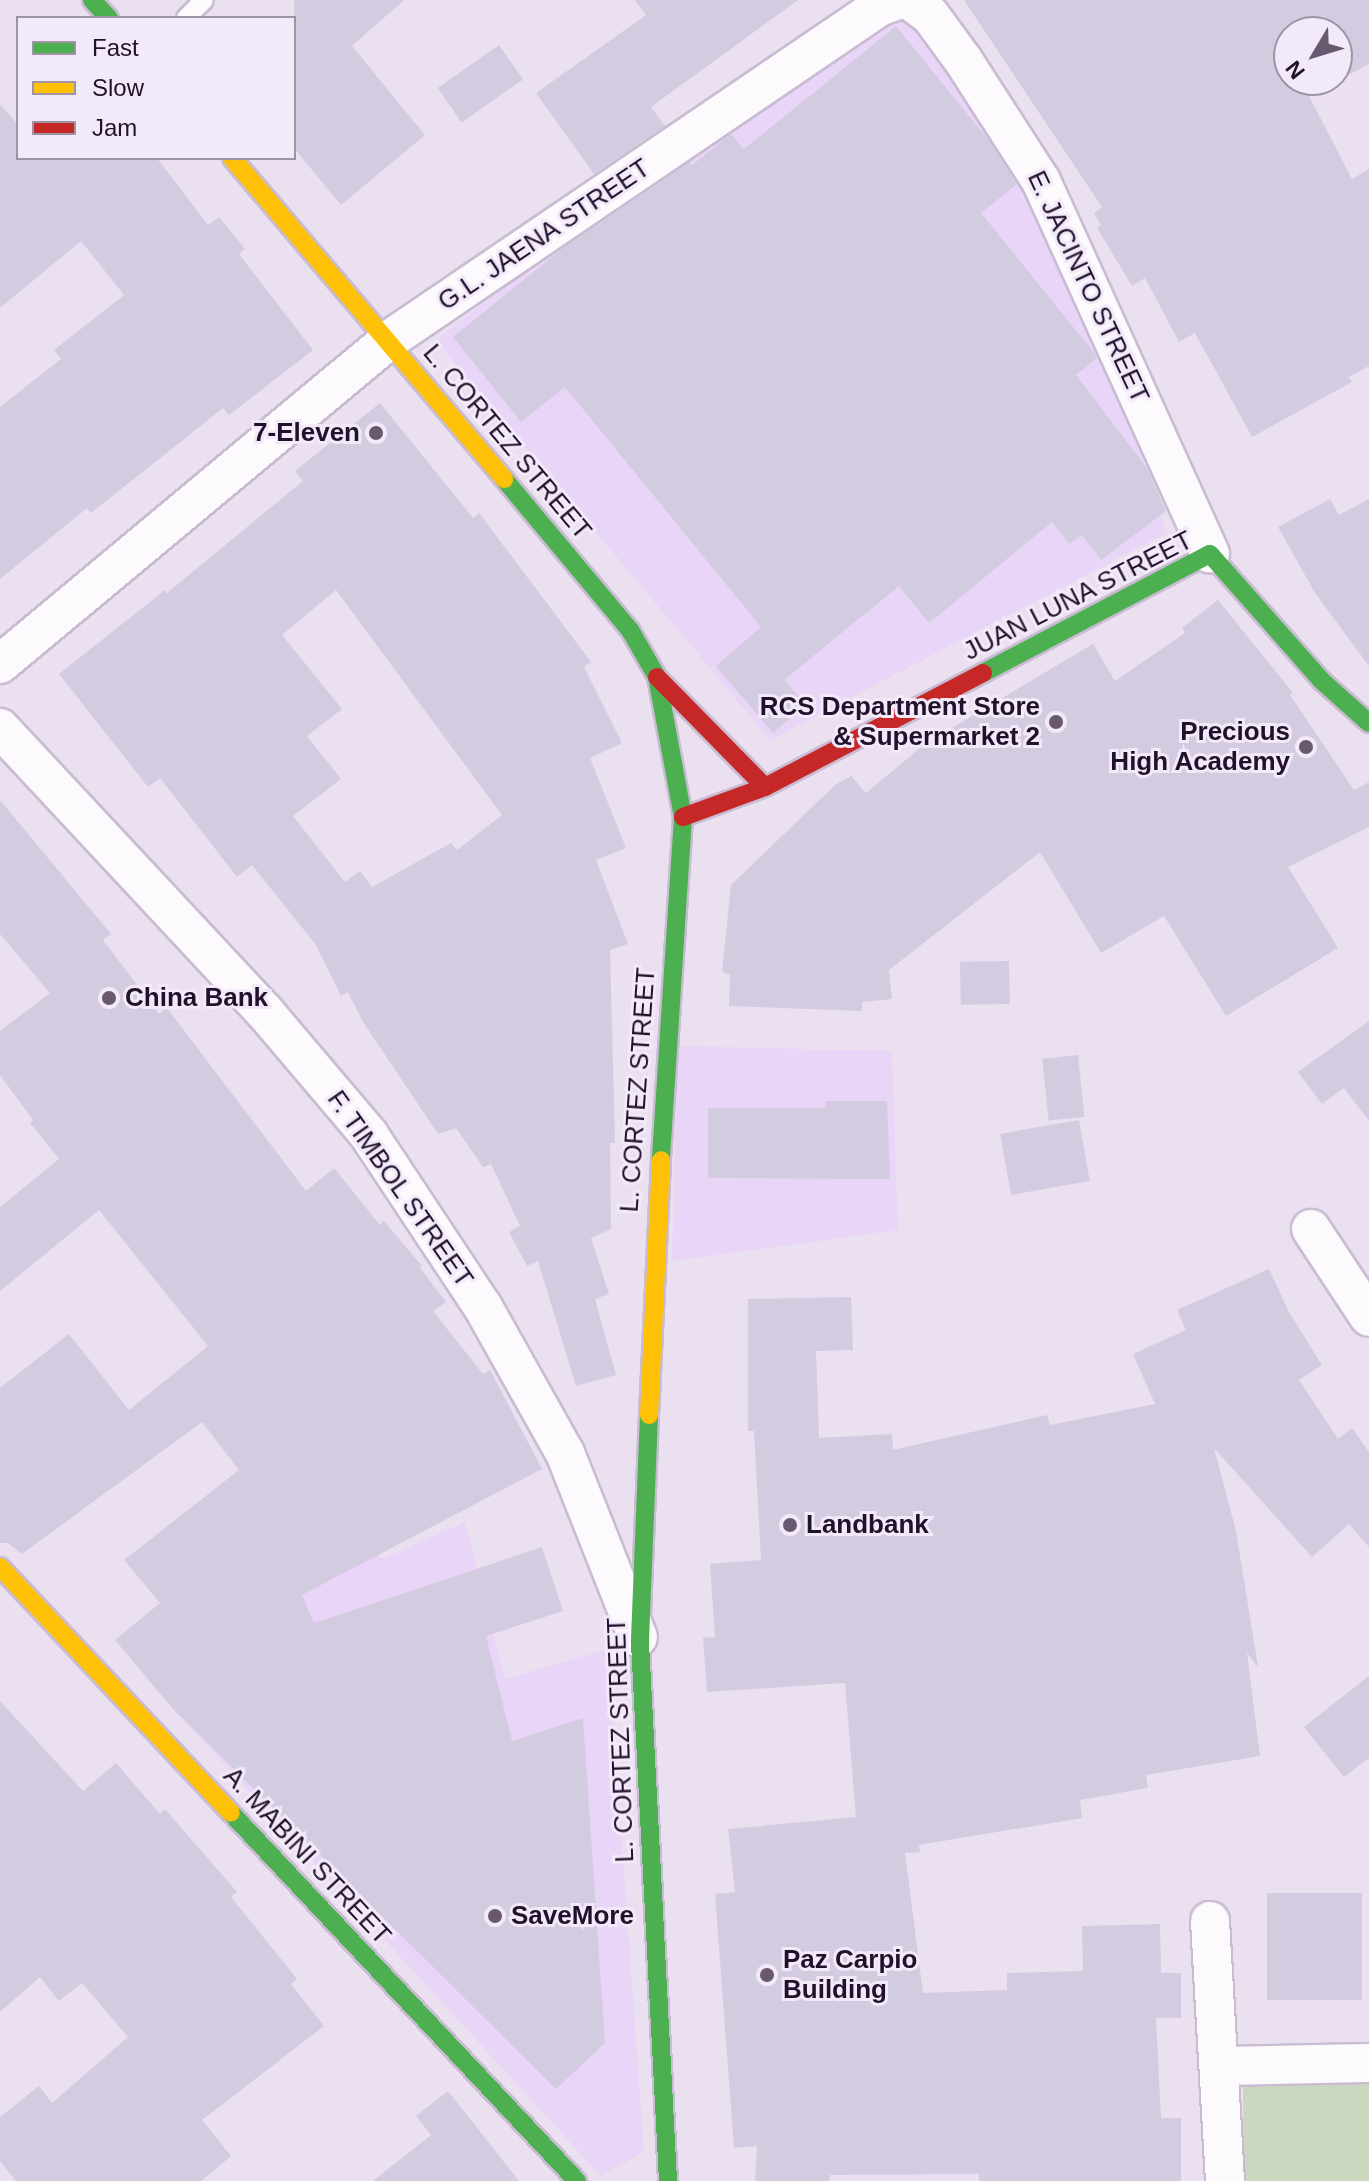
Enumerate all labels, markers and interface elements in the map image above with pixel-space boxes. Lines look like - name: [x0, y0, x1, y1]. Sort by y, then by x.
- legend: [16, 16, 296, 160]
- north arrow: [1273, 16, 1353, 96]
- text: Fast: [92, 34, 139, 61]
- text: N: [1281, 56, 1310, 84]
- text: Slow: [92, 74, 144, 101]
- text: Jam: [92, 114, 137, 141]
- street label: G.L. JAENA STREET: [432, 152, 656, 318]
- street label: E. JACINTO STREET: [1021, 166, 1155, 408]
- street label: L. CORTEZ STREET: [416, 338, 598, 546]
- place label: 7-Eleven: [253, 417, 360, 449]
- marker: 7-Eleven: [367, 424, 385, 442]
- street label: JUAN LUNA STREET: [958, 524, 1198, 668]
- place label: RCS Department Store & Supermarket 2: [760, 691, 1040, 752]
- marker: RCS Department Store & Supermarket 2: [1047, 713, 1065, 731]
- place label: Precious High Academy: [1109, 716, 1290, 778]
- marker: Precious High Academy: [1297, 738, 1315, 756]
- street label: L. CORTEZ STREET: [614, 967, 662, 1213]
- place label: China Bank: [125, 982, 268, 1014]
- marker: China Bank: [100, 989, 118, 1007]
- street label: F. TIMBOL STREET: [320, 1084, 480, 1294]
- place label: Landbank: [806, 1509, 929, 1541]
- marker: Landbank: [781, 1516, 799, 1534]
- street label: L. CORTEZ STREET: [601, 1617, 641, 1863]
- street label: A. MABINI STREET: [217, 1761, 397, 1951]
- place label: SaveMore: [511, 1900, 634, 1932]
- marker: SaveMore: [486, 1907, 504, 1925]
- place label: Paz Carpio Building: [783, 1944, 917, 2006]
- marker: Paz Carpio Building: [758, 1966, 776, 1984]

